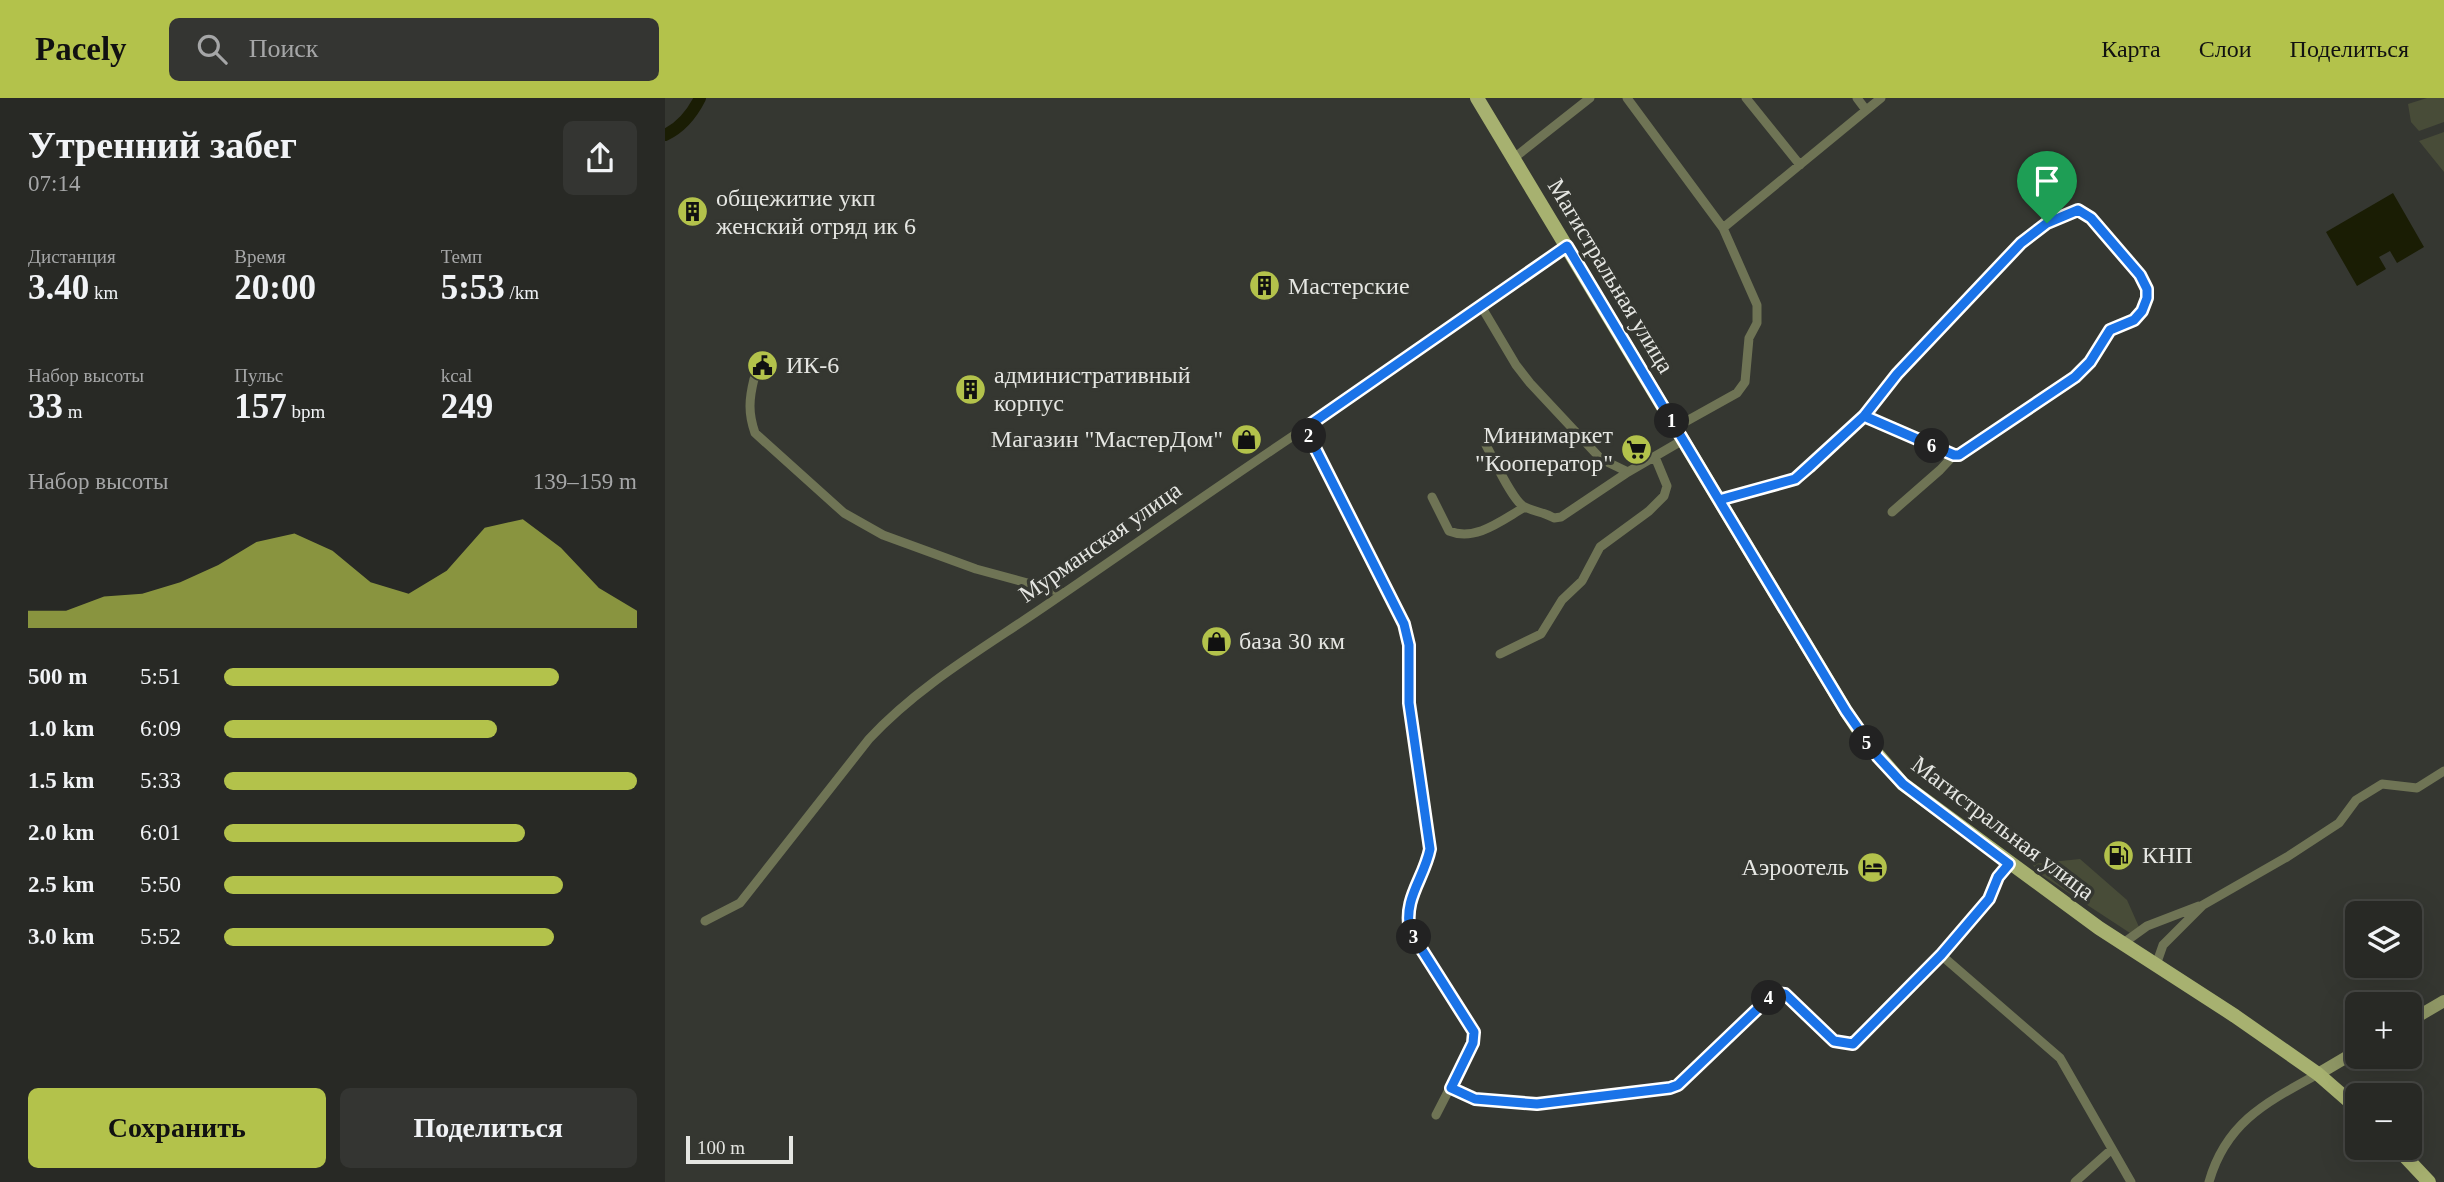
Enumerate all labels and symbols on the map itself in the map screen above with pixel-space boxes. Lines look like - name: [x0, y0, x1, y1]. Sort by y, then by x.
- pin: [2017, 151, 2077, 223]
- street label: Магистральная улица: [1543, 174, 1679, 378]
- place label: общежитие укп женский отряд ик 6: [715, 185, 916, 239]
- building icon: общежитие укп женский отряд ик 6: [676, 195, 710, 229]
- building icon: Мастерские: [1248, 269, 1282, 303]
- place label: Мастерские: [1288, 273, 1410, 299]
- public building icon: ИК-6: [746, 348, 780, 382]
- place label: ИК-6: [786, 352, 839, 378]
- place label: административный корпус: [994, 362, 1191, 416]
- building icon: административный корпус: [954, 372, 988, 406]
- pin: 1: [1655, 404, 1689, 438]
- pin: 2: [1291, 418, 1327, 454]
- shop icon: Магазин "МастерДом": [1229, 422, 1263, 456]
- place label: Минимаркет "Кооператор": [1475, 422, 1614, 476]
- place label: Магазин "МастерДом": [991, 426, 1223, 452]
- pin: 6: [1915, 428, 1949, 464]
- supermarket icon: Минимаркет "Кооператор": [1619, 432, 1653, 466]
- street label: Мурманская улица: [1014, 476, 1186, 608]
- shop icon: база 30 км: [1199, 624, 1233, 658]
- place label: база 30 км: [1239, 628, 1345, 654]
- pin: 5: [1849, 726, 1885, 760]
- street label: Магистральная улица: [1907, 751, 2100, 905]
- fuel station icon: КНП: [2102, 838, 2136, 872]
- place label: КНП: [2142, 842, 2193, 868]
- hotel icon: Аэроотель: [1855, 850, 1889, 884]
- place label: Аэроотель: [1742, 854, 1849, 880]
- pin: 3: [1397, 920, 1431, 954]
- pin: 4: [1751, 981, 1787, 1016]
- scale bar: [686, 1133, 793, 1165]

